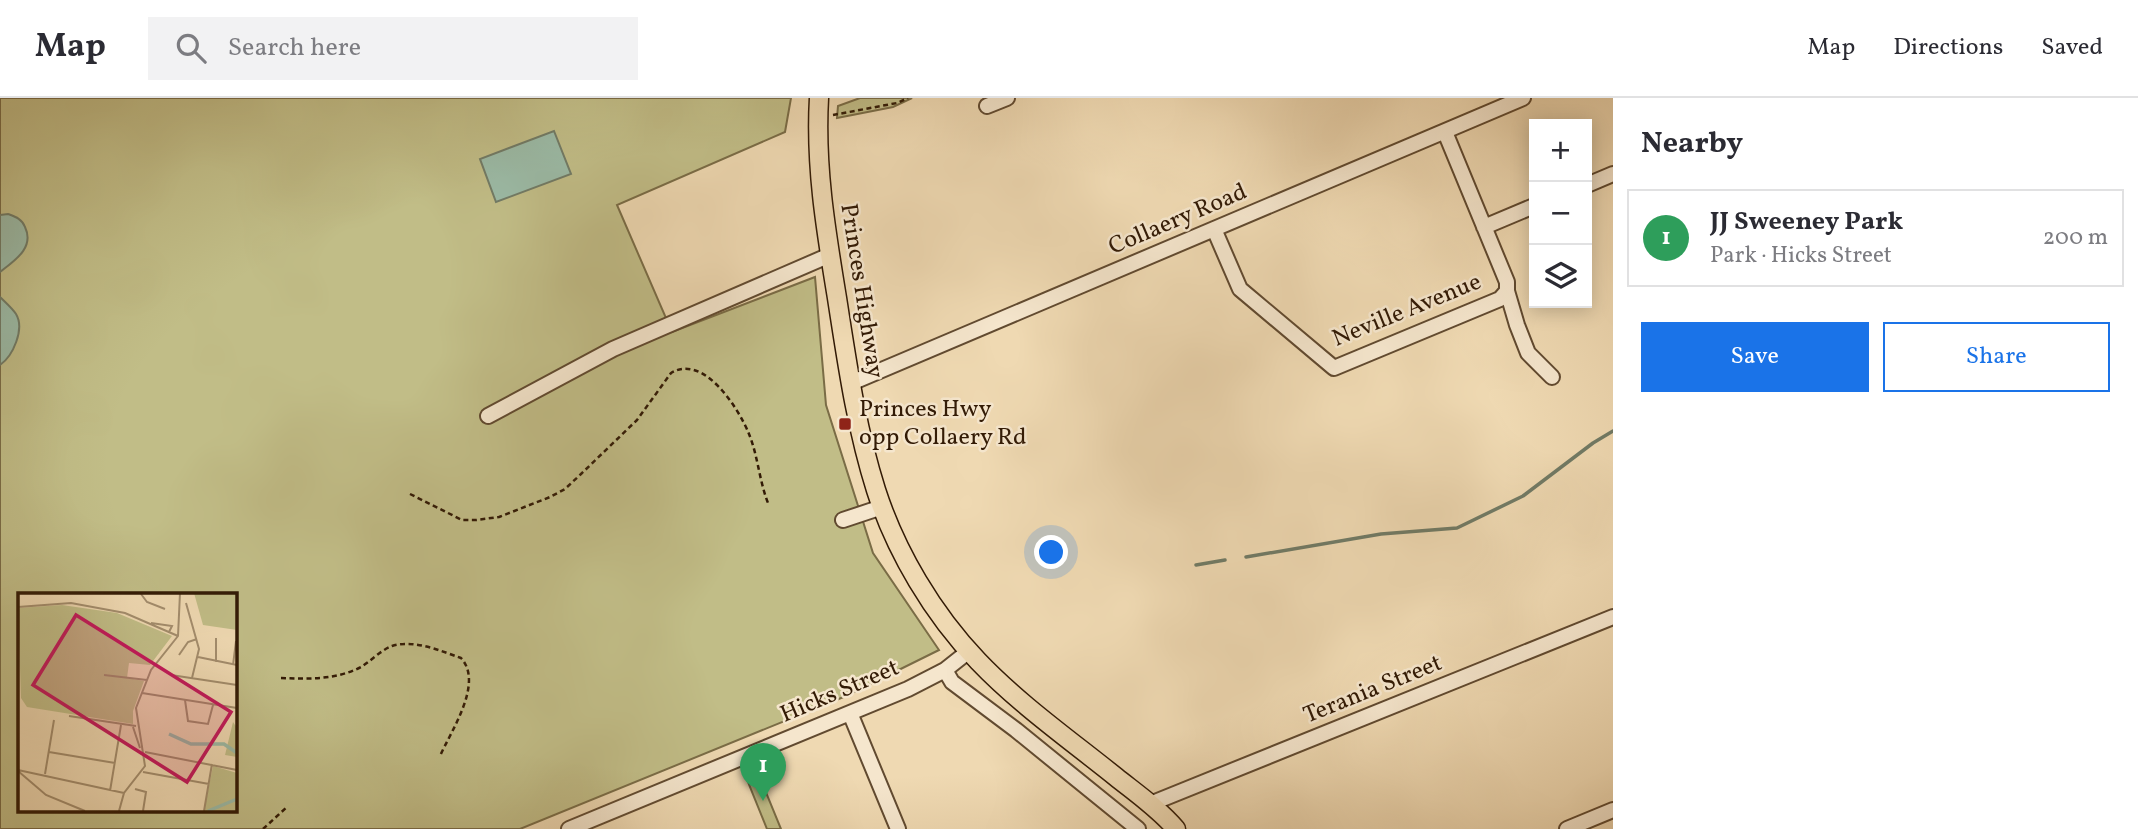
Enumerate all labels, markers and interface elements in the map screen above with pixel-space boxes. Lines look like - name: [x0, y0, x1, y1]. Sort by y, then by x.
- search box: [148, 17, 638, 80]
- text: Map: [35, 25, 106, 71]
- icon: search: [172, 29, 210, 67]
- text: Search here: [228, 30, 361, 66]
- text: Map: [1807, 31, 1855, 65]
- text: Directions: [1893, 31, 2003, 65]
- text: Saved: [2041, 31, 2103, 65]
- map controls: [1529, 119, 1592, 308]
- button: +: [1529, 119, 1592, 182]
- text: Nearby: [1641, 123, 1743, 165]
- street label: Collaery Road: [1104, 176, 1252, 264]
- button: −: [1529, 182, 1592, 245]
- street label: Princes Highway: [830, 201, 892, 381]
- text: JJ Sweeney Park: [1710, 204, 1903, 240]
- text: 1: [1661, 222, 1671, 254]
- text: 200 m: [2043, 222, 2108, 254]
- text: Park · Hicks Street: [1710, 240, 1892, 272]
- button: layers: [1529, 245, 1592, 308]
- street label: Neville Avenue: [1327, 266, 1487, 356]
- button: Save: [1641, 322, 1869, 392]
- button: Share: [1883, 322, 2110, 392]
- place label: Princes Hwy opp Collaery Rd: [859, 393, 1027, 455]
- marker: Princes Hwy opp Collaery Rd: [837, 416, 853, 432]
- your location: [1034, 535, 1068, 569]
- inset map: [18, 593, 236, 812]
- street label: Terania Street: [1299, 647, 1447, 733]
- street label: Hicks Street: [775, 652, 905, 732]
- pin: 1: [740, 743, 786, 801]

